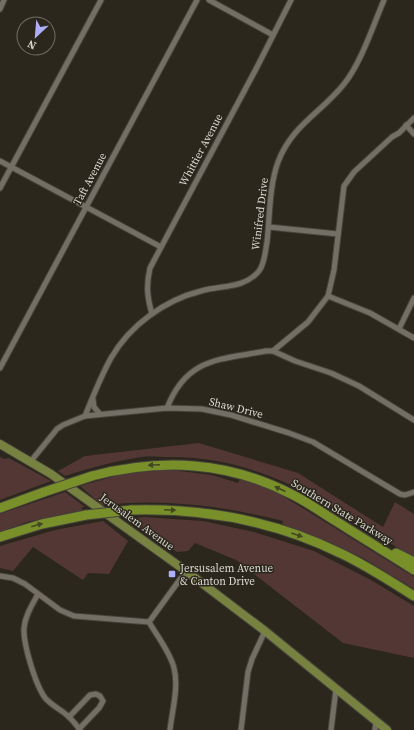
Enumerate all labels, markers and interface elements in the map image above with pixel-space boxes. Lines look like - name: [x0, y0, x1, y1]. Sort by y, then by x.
- north arrow: [16, 16, 56, 56]
- text: N: [25, 36, 39, 53]
- street label: Whittier Avenue: [176, 111, 227, 189]
- street label: Taft Avenue: [70, 150, 110, 208]
- street label: Winifred Drive: [248, 177, 272, 251]
- street label: Shaw Drive: [208, 394, 265, 422]
- one-way arrow: [147, 462, 160, 468]
- street label: Southern State Parkway: [288, 476, 396, 548]
- one-way arrow: [274, 486, 286, 492]
- street label: Jerusalem Avenue: [96, 489, 177, 554]
- one-way arrow: [164, 507, 176, 514]
- one-way arrow: [31, 522, 43, 528]
- one-way arrow: [291, 532, 303, 538]
- place label: Jersusalem Avenue & Canton Drive: [179, 561, 273, 589]
- marker: Jersusalem Avenue & Canton Drive: [167, 569, 177, 579]

